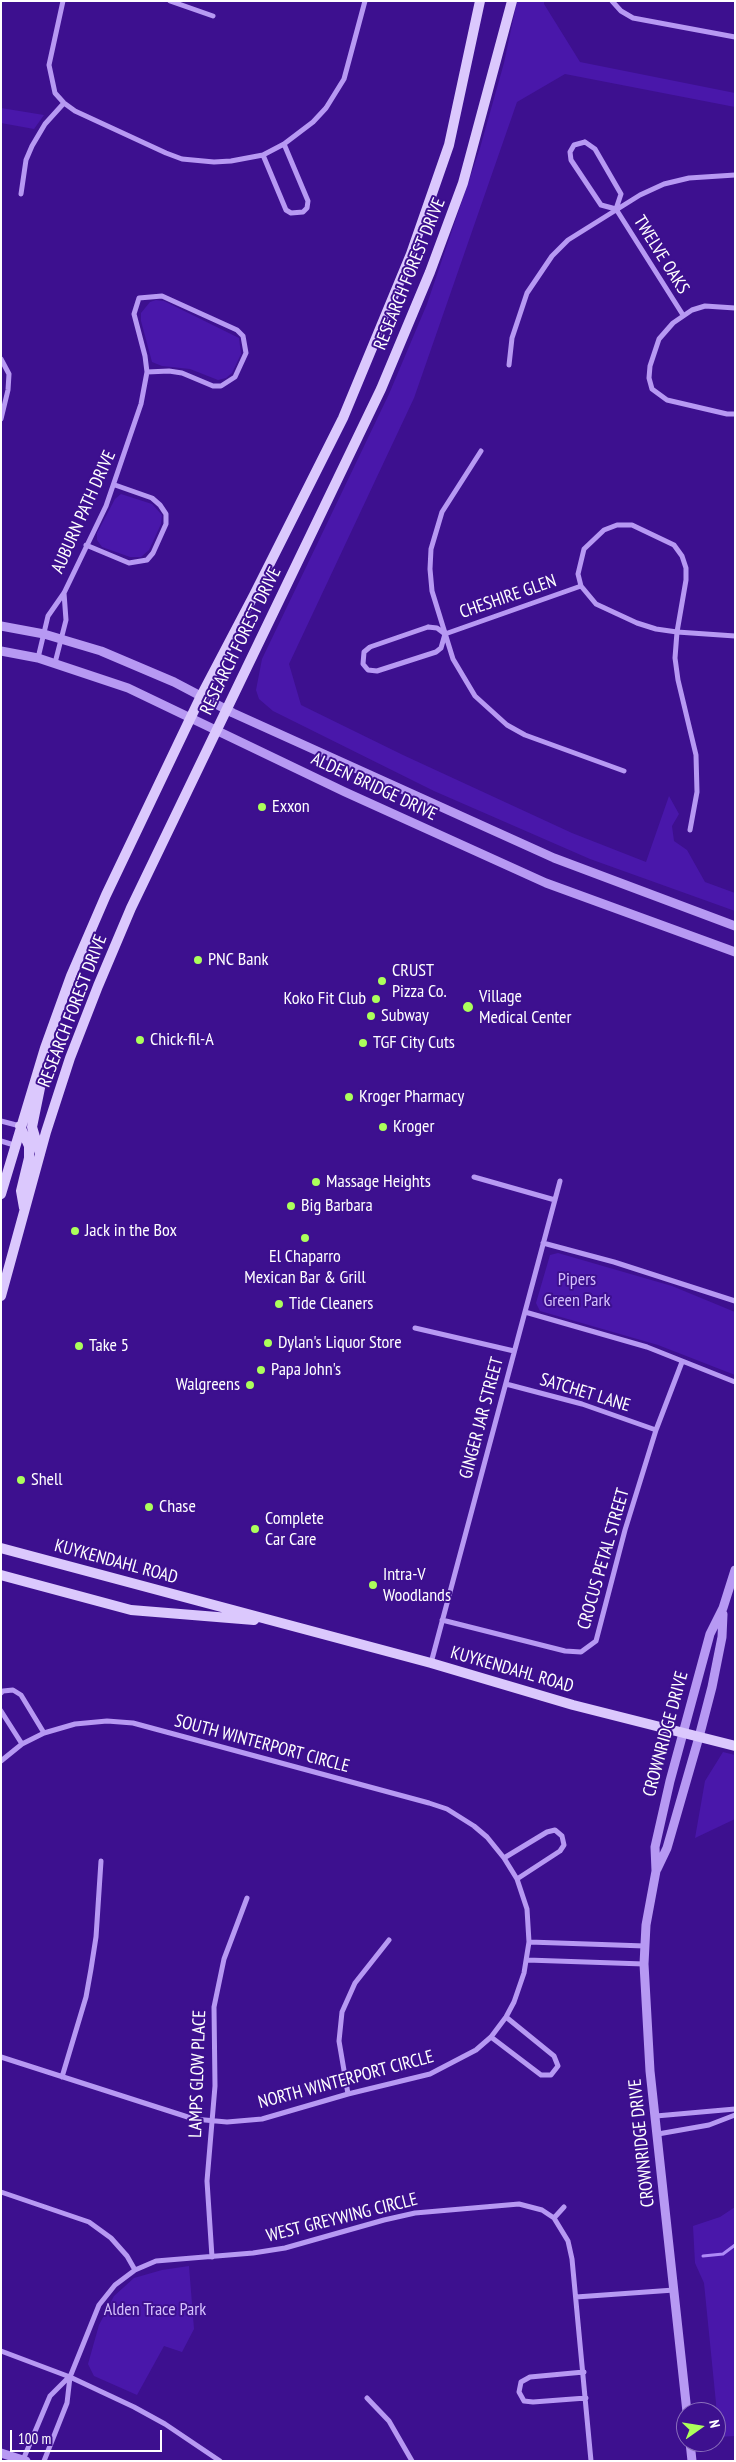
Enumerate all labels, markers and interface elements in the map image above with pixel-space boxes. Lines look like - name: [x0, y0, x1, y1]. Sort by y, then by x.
- street label: RESEARCH FOREST DRIVE: [370, 195, 450, 353]
- street label: TWELVE OAKS: [628, 212, 694, 298]
- street label: AUBURN PATH DRIVE: [47, 447, 121, 577]
- street label: RESEARCH FOREST DRIVE: [196, 564, 286, 718]
- street label: CHESHIRE GLEN: [457, 570, 559, 624]
- street label: ALDEN BRIDGE DRIVE: [308, 748, 440, 826]
- place label: Exxon: [272, 796, 310, 818]
- marker: Exxon: [256, 801, 268, 813]
- street label: RESEARCH FOREST DRIVE: [34, 932, 112, 1090]
- place label: PNC Bank: [208, 949, 268, 971]
- marker: PNC Bank: [192, 954, 204, 966]
- place label: CRUST Pizza Co.: [392, 960, 447, 1002]
- marker: CRUST Pizza Co.: [376, 975, 388, 987]
- place label: Village Medical Center: [479, 986, 571, 1028]
- place label: Koko Fit Club: [283, 988, 366, 1010]
- marker: Koko Fit Club: [370, 993, 382, 1005]
- marker: Village Medical Center: [461, 1000, 475, 1014]
- place label: Subway: [381, 1005, 429, 1027]
- marker: Subway: [365, 1010, 377, 1022]
- place label: Chick-fil-A: [150, 1029, 214, 1051]
- place label: TGF City Cuts: [373, 1032, 455, 1054]
- marker: Chick-fil-A: [134, 1034, 146, 1046]
- marker: TGF City Cuts: [357, 1037, 369, 1049]
- place label: Kroger Pharmacy: [359, 1086, 464, 1108]
- marker: Kroger Pharmacy: [343, 1091, 355, 1103]
- place label: Kroger: [393, 1116, 434, 1138]
- marker: Kroger: [377, 1121, 389, 1133]
- place label: Massage Heights: [326, 1171, 431, 1193]
- marker: Massage Heights: [310, 1176, 322, 1188]
- place label: Big Barbara: [301, 1195, 373, 1217]
- marker: Big Barbara: [285, 1200, 297, 1212]
- place label: Jack in the Box: [85, 1220, 177, 1242]
- marker: Jack in the Box: [69, 1225, 81, 1237]
- marker: El Chaparro Mexican Bar & Grill: [299, 1232, 311, 1244]
- place label: El Chaparro Mexican Bar & Grill: [244, 1246, 366, 1288]
- park label: Pipers Green Park: [544, 1269, 610, 1312]
- place label: Tide Cleaners: [289, 1293, 373, 1315]
- marker: Tide Cleaners: [273, 1298, 285, 1310]
- place label: Dylan's Liquor Store: [278, 1332, 402, 1354]
- place label: Take 5: [89, 1335, 129, 1357]
- marker: Dylan's Liquor Store: [262, 1337, 274, 1349]
- marker: Take 5: [73, 1340, 85, 1352]
- street label: GINGER JAR STREET: [455, 1355, 509, 1481]
- place label: Papa John's: [271, 1359, 341, 1381]
- marker: Papa John's: [255, 1364, 267, 1376]
- street label: SATCHET LANE: [537, 1369, 633, 1417]
- place label: Walgreens: [176, 1374, 240, 1396]
- marker: Walgreens: [244, 1379, 256, 1391]
- place label: Shell: [31, 1469, 62, 1491]
- marker: Shell: [15, 1474, 27, 1486]
- street label: CROCUS PETAL STREET: [573, 1486, 635, 1632]
- place label: Chase: [159, 1496, 196, 1518]
- marker: Chase: [143, 1501, 155, 1513]
- place label: Complete Car Care: [265, 1508, 324, 1550]
- marker: Complete Car Care: [249, 1523, 261, 1535]
- street label: KUYKENDAHL ROAD: [52, 1535, 180, 1589]
- place label: Intra-V Woodlands: [383, 1564, 451, 1606]
- marker: Intra-V Woodlands: [367, 1579, 379, 1591]
- street label: KUYKENDAHL ROAD: [448, 1642, 576, 1698]
- street label: CROWNRIDGE DRIVE: [639, 1669, 693, 1799]
- street label: SOUTH WINTERPORT CIRCLE: [172, 1710, 352, 1778]
- street label: LAMPS GLOW PLACE: [185, 2010, 211, 2138]
- street label: NORTH WINTERPORT CIRCLE: [256, 2046, 436, 2114]
- street label: CROWNRIDGE DRIVE: [625, 2078, 659, 2208]
- street label: WEST GREYWING CIRCLE: [264, 2189, 420, 2247]
- park label: Alden Trace Park: [104, 2299, 206, 2321]
- north arrow: [676, 2402, 726, 2452]
- text: N: [705, 2418, 724, 2430]
- scale bar: [12, 2420, 165, 2452]
- text: 100 m: [18, 2429, 51, 2448]

